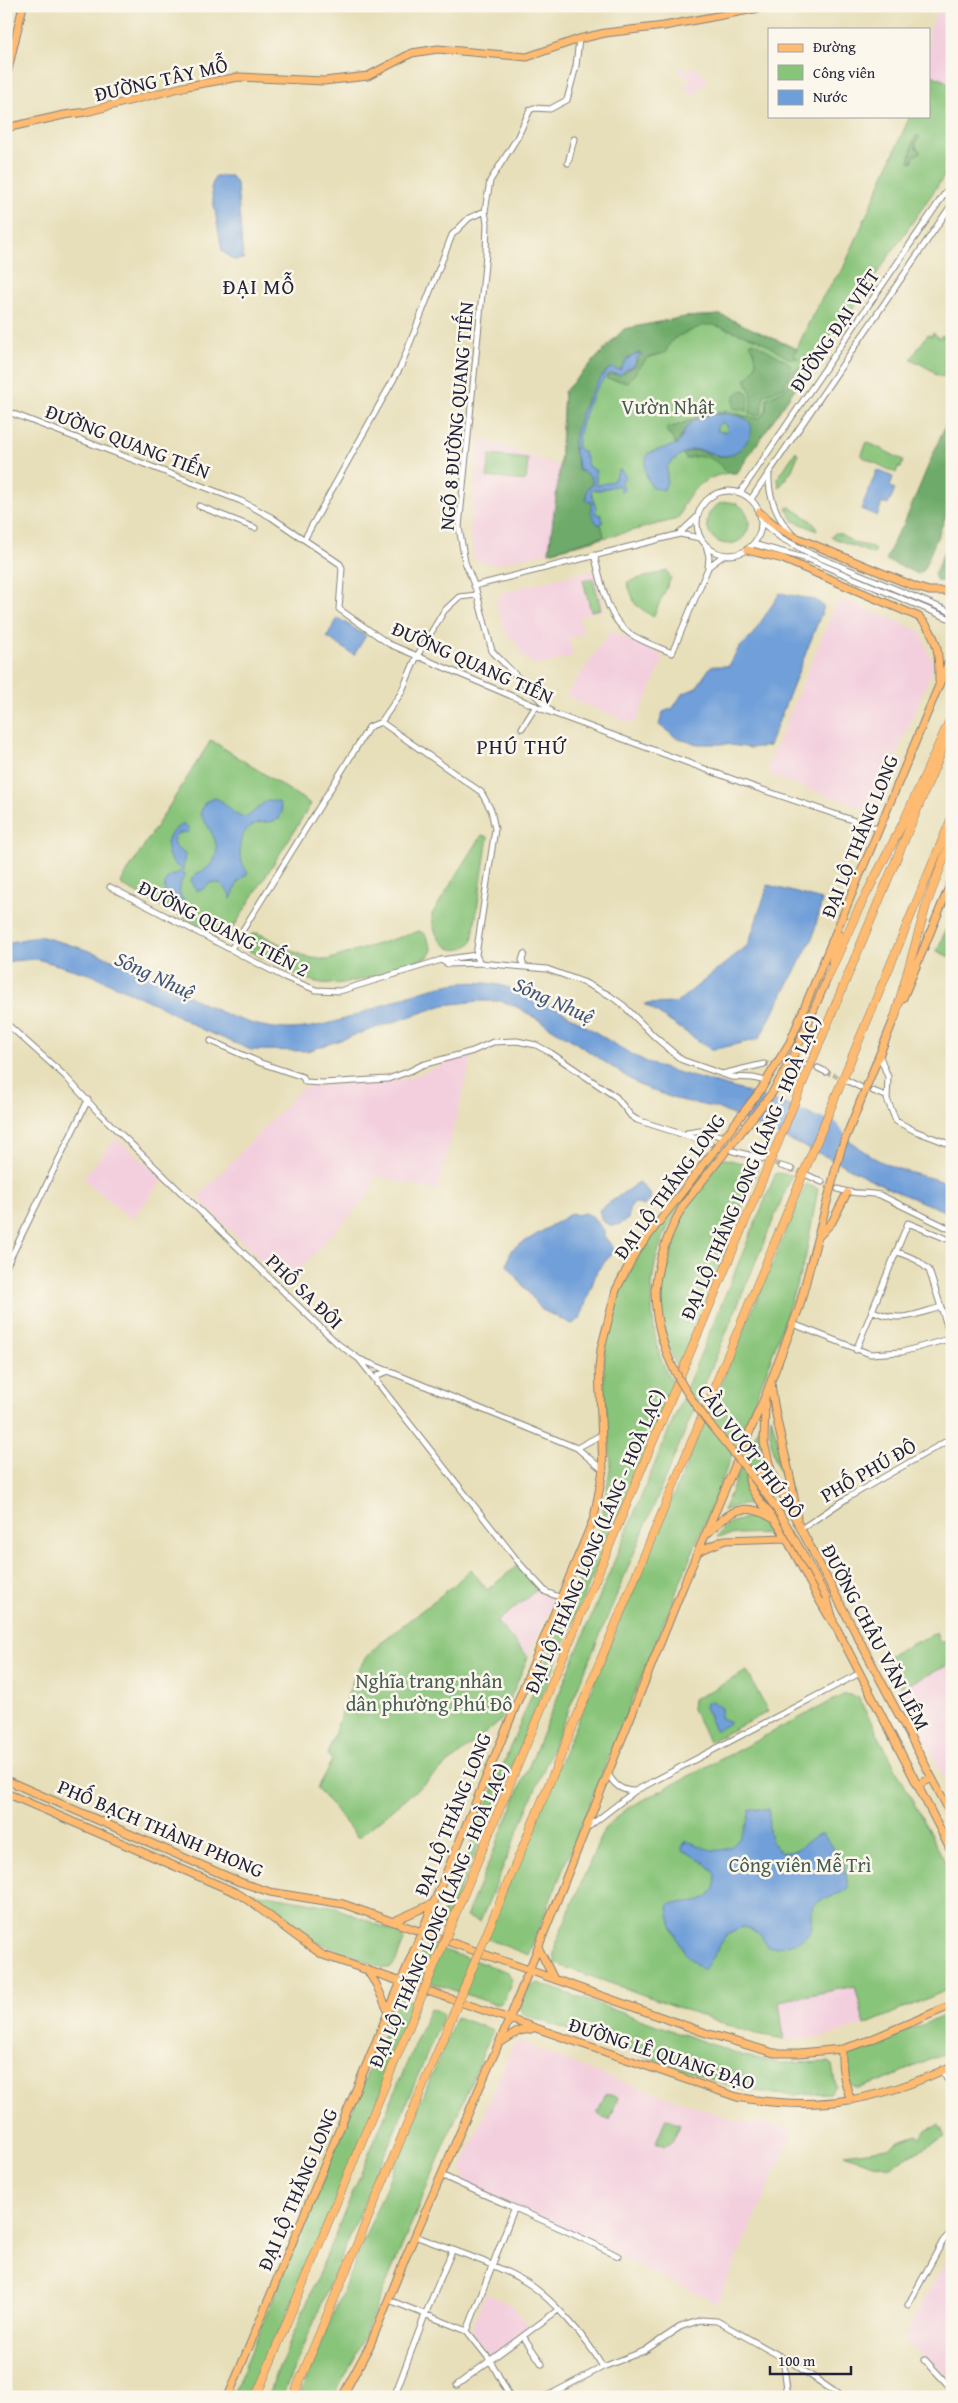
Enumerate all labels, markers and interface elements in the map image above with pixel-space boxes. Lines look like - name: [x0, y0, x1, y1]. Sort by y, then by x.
- legend: [768, 28, 930, 118]
- text: Đường: [813, 36, 856, 57]
- street label: ĐƯỜNG TÂY MỖ: [91, 49, 230, 108]
- text: Công viên: [813, 62, 876, 83]
- text: Nước: [813, 86, 848, 107]
- street label: ĐƯỜNG ĐẠI VIỆT: [782, 263, 886, 397]
- district label: ĐẠI MỖ: [223, 271, 295, 302]
- street label: NGÕ 8 ĐƯỜNG QUANG TIẾN: [431, 300, 480, 532]
- park label: Vườn Nhật: [621, 392, 715, 421]
- street label: ĐƯỜNG QUANG TIẾN: [42, 395, 215, 486]
- street label: ĐƯỜNG QUANG TIẾN: [388, 612, 559, 711]
- district label: PHÚ THỨ: [476, 731, 568, 762]
- street label: ĐẠI LỘ THĂNG LONG: [813, 750, 905, 922]
- street label: ĐƯỜNG QUANG TIẾN 2: [134, 872, 315, 984]
- water label: Sông Nhuệ: [110, 943, 201, 1007]
- water label: Sông Nhuệ: [509, 968, 600, 1032]
- street label: ĐẠI LỘ THĂNG LONG (LÁNG - HOÀ LẠC): [673, 1010, 827, 1324]
- street label: ĐẠI LỘ THĂNG LONG: [606, 1107, 732, 1265]
- street label: PHỐ SA ĐÔI: [260, 1246, 351, 1335]
- street label: CẦU VƯỢT PHÚ ĐÔ: [691, 1377, 812, 1524]
- street label: ĐẠI LỘ THĂNG LONG (LÁNG - HOÀ LẠC): [517, 1384, 671, 1698]
- street label: PHỐ PHÚ ĐÔ: [814, 1430, 921, 1509]
- street label: ĐƯỜNG CHÂU VĂN LIÊM: [815, 1539, 937, 1735]
- park label: Nghĩa trang nhân dân phường Phú Đô: [346, 1666, 512, 1718]
- street label: ĐẠI LỘ THĂNG LONG: [406, 1728, 498, 1900]
- street label: ĐẠI LỘ THĂNG LONG (LÁNG - HOÀ LẠC): [361, 1758, 515, 2072]
- street label: PHỐ BẠCH THÀNH PHONG: [54, 1771, 269, 1885]
- park label: Công viên Mễ Trì: [729, 1850, 872, 1879]
- street label: ĐƯỜNG LÊ QUANG ĐẠO: [565, 2009, 759, 2097]
- street label: ĐẠI LỘ THĂNG LONG: [250, 2103, 344, 2275]
- scale bar: [770, 2343, 852, 2375]
- text: 100 m: [778, 2350, 816, 2371]

